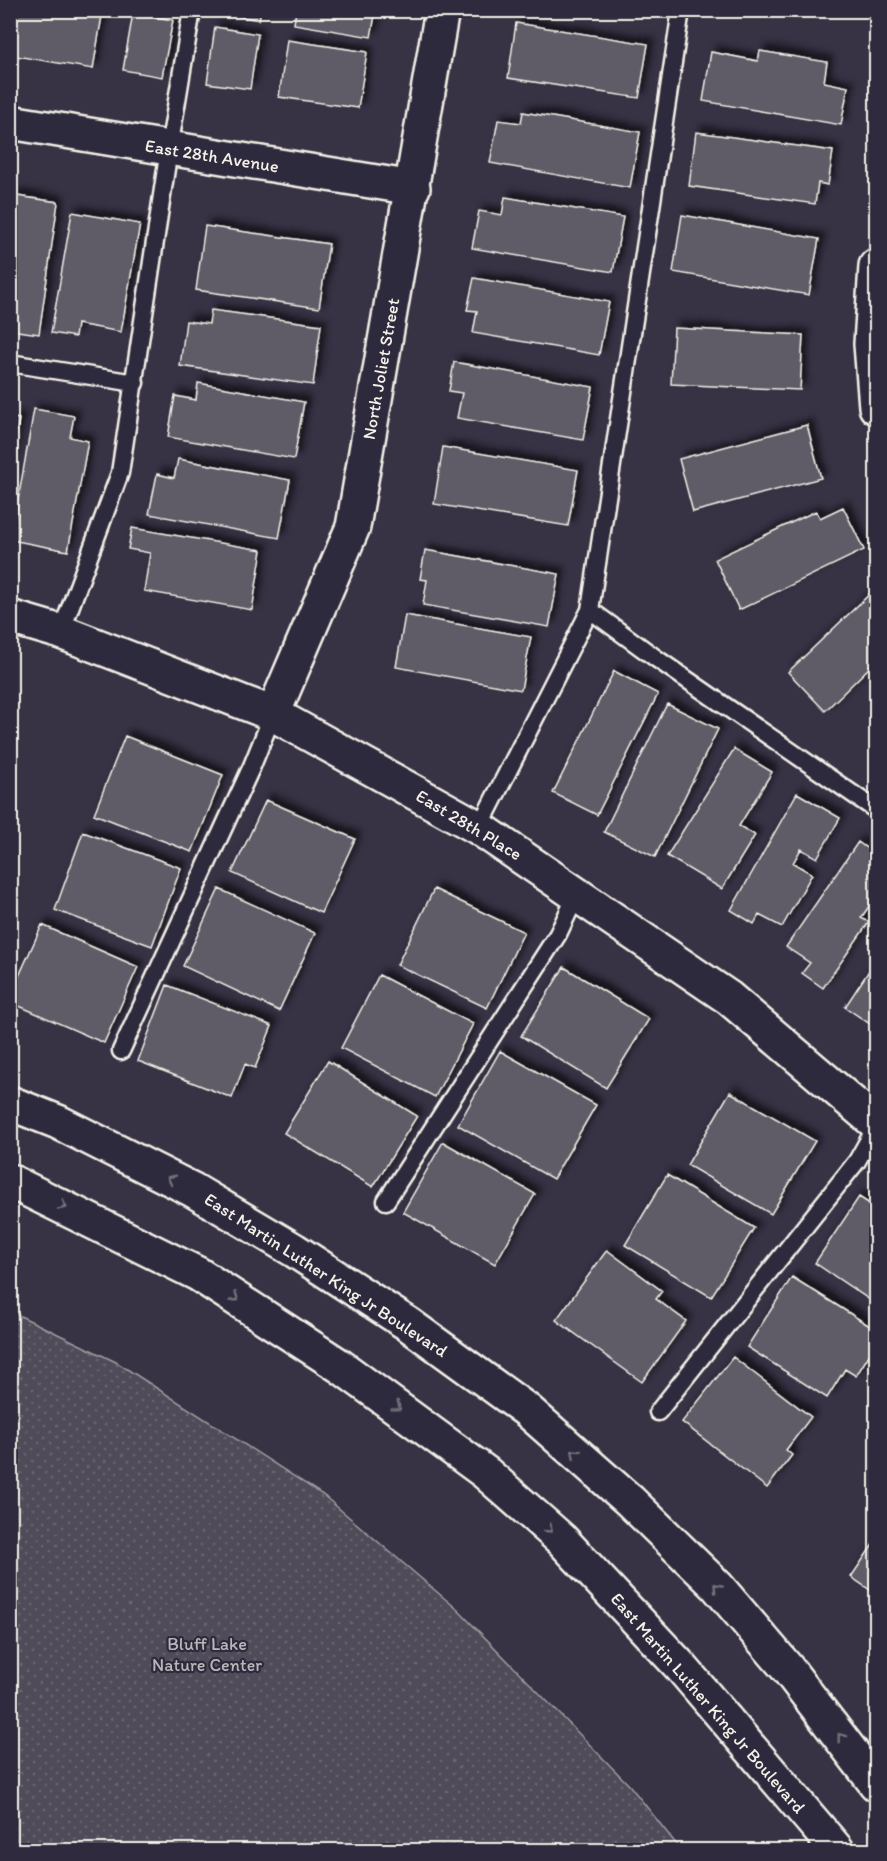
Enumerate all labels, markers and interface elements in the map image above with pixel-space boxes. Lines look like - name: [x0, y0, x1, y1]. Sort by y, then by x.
- street label: East 28th Avenue: [144, 135, 280, 177]
- street label: North Joliet Street: [358, 296, 404, 441]
- street label: East 28th Place: [412, 785, 526, 865]
- one-way arrow: [167, 1175, 178, 1187]
- street label: East Martin Luther King Jr Boulevard: [200, 1188, 452, 1362]
- one-way arrow: [57, 1199, 68, 1211]
- one-way arrow: [229, 1291, 239, 1303]
- one-way arrow: [390, 1400, 401, 1411]
- one-way arrow: [571, 1449, 582, 1460]
- one-way arrow: [542, 1522, 553, 1533]
- one-way arrow: [713, 1583, 724, 1593]
- street label: East Martin Luther King Jr Boulevard: [606, 1588, 810, 1818]
- park label: Bluff Lake Nature Center: [152, 1633, 262, 1676]
- one-way arrow: [837, 1733, 848, 1744]

